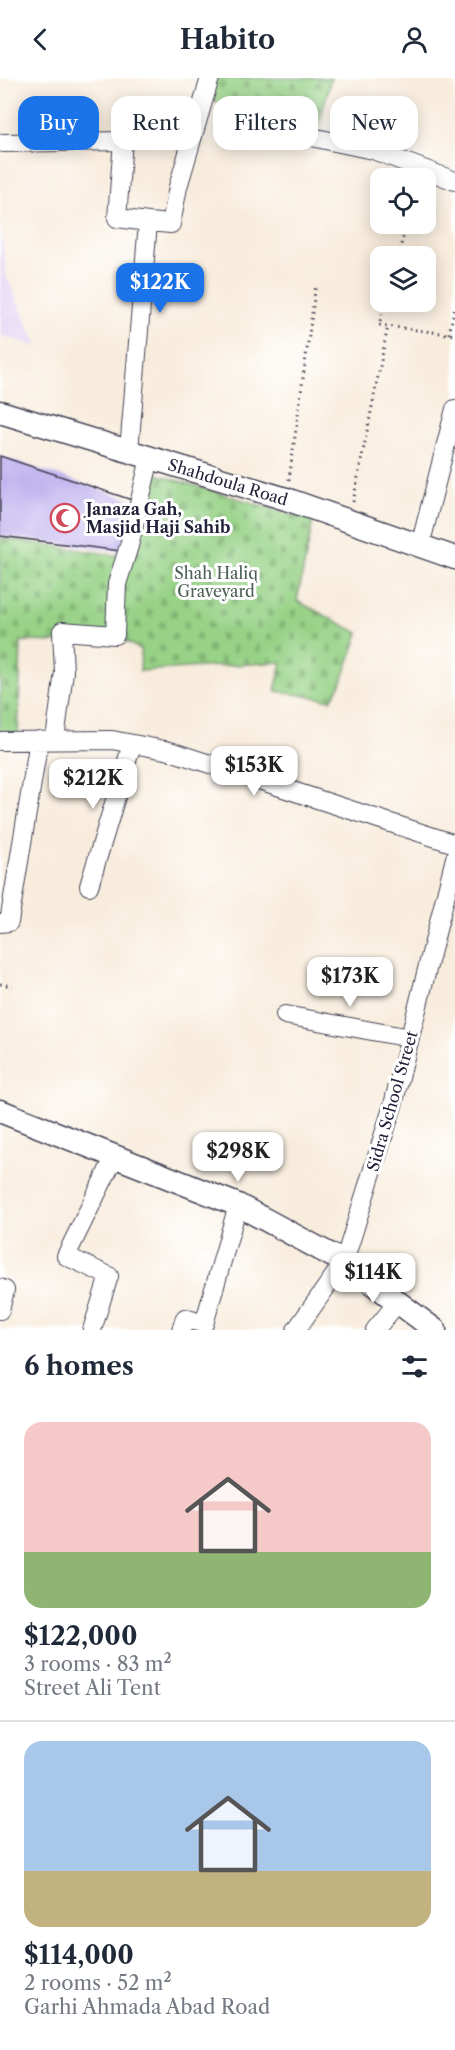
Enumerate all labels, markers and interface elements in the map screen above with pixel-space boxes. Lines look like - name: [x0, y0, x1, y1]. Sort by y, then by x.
- icon: back: [24, 23, 57, 56]
- text: Habito: [180, 23, 275, 56]
- icon: person: [398, 23, 431, 56]
- chip: Buy: [18, 96, 99, 150]
- chip: Rent: [111, 96, 201, 150]
- chip: Filters: [213, 96, 318, 150]
- chip: New: [330, 96, 418, 150]
- map controls: [370, 168, 436, 312]
- button: locate: [370, 168, 436, 234]
- button: layers: [370, 246, 436, 312]
- pin: $122K: [118, 263, 202, 314]
- text: $122K: [130, 270, 190, 294]
- street label: Shahdoula Road: [166, 454, 291, 510]
- place label: Janaza Gah, Masjid Haji Sahib: [83, 499, 230, 537]
- mosque icon: Janaza Gah, Masjid Haji Sahib: [49, 502, 81, 534]
- park label: Shah Haliq Graveyard: [174, 563, 258, 601]
- pin: $153K: [212, 746, 296, 797]
- text: $153K: [225, 753, 283, 777]
- pin: $212K: [51, 759, 135, 810]
- text: $212K: [63, 766, 123, 790]
- pin: $173K: [308, 957, 392, 1008]
- text: $173K: [321, 964, 379, 988]
- street label: Sidra School Street: [362, 1028, 422, 1174]
- pin: $298K: [196, 1132, 280, 1183]
- text: $298K: [206, 1139, 270, 1163]
- pin: $114K: [331, 1253, 415, 1304]
- text: $114K: [345, 1260, 402, 1284]
- text: 6 homes: [24, 1350, 134, 1382]
- icon: filters: [398, 1350, 431, 1383]
- icon: home: [174, 1461, 282, 1569]
- text: $122,000: [24, 1620, 137, 1652]
- text: 3 rooms · 83 m²: [24, 1652, 172, 1676]
- text: Street Ali Tent: [24, 1676, 161, 1700]
- icon: home: [174, 1780, 282, 1888]
- text: $114,000: [24, 1939, 134, 1971]
- text: 2 rooms · 52 m²: [24, 1971, 172, 1995]
- text: Garhi Ahmada Abad Road: [24, 1995, 270, 2019]

